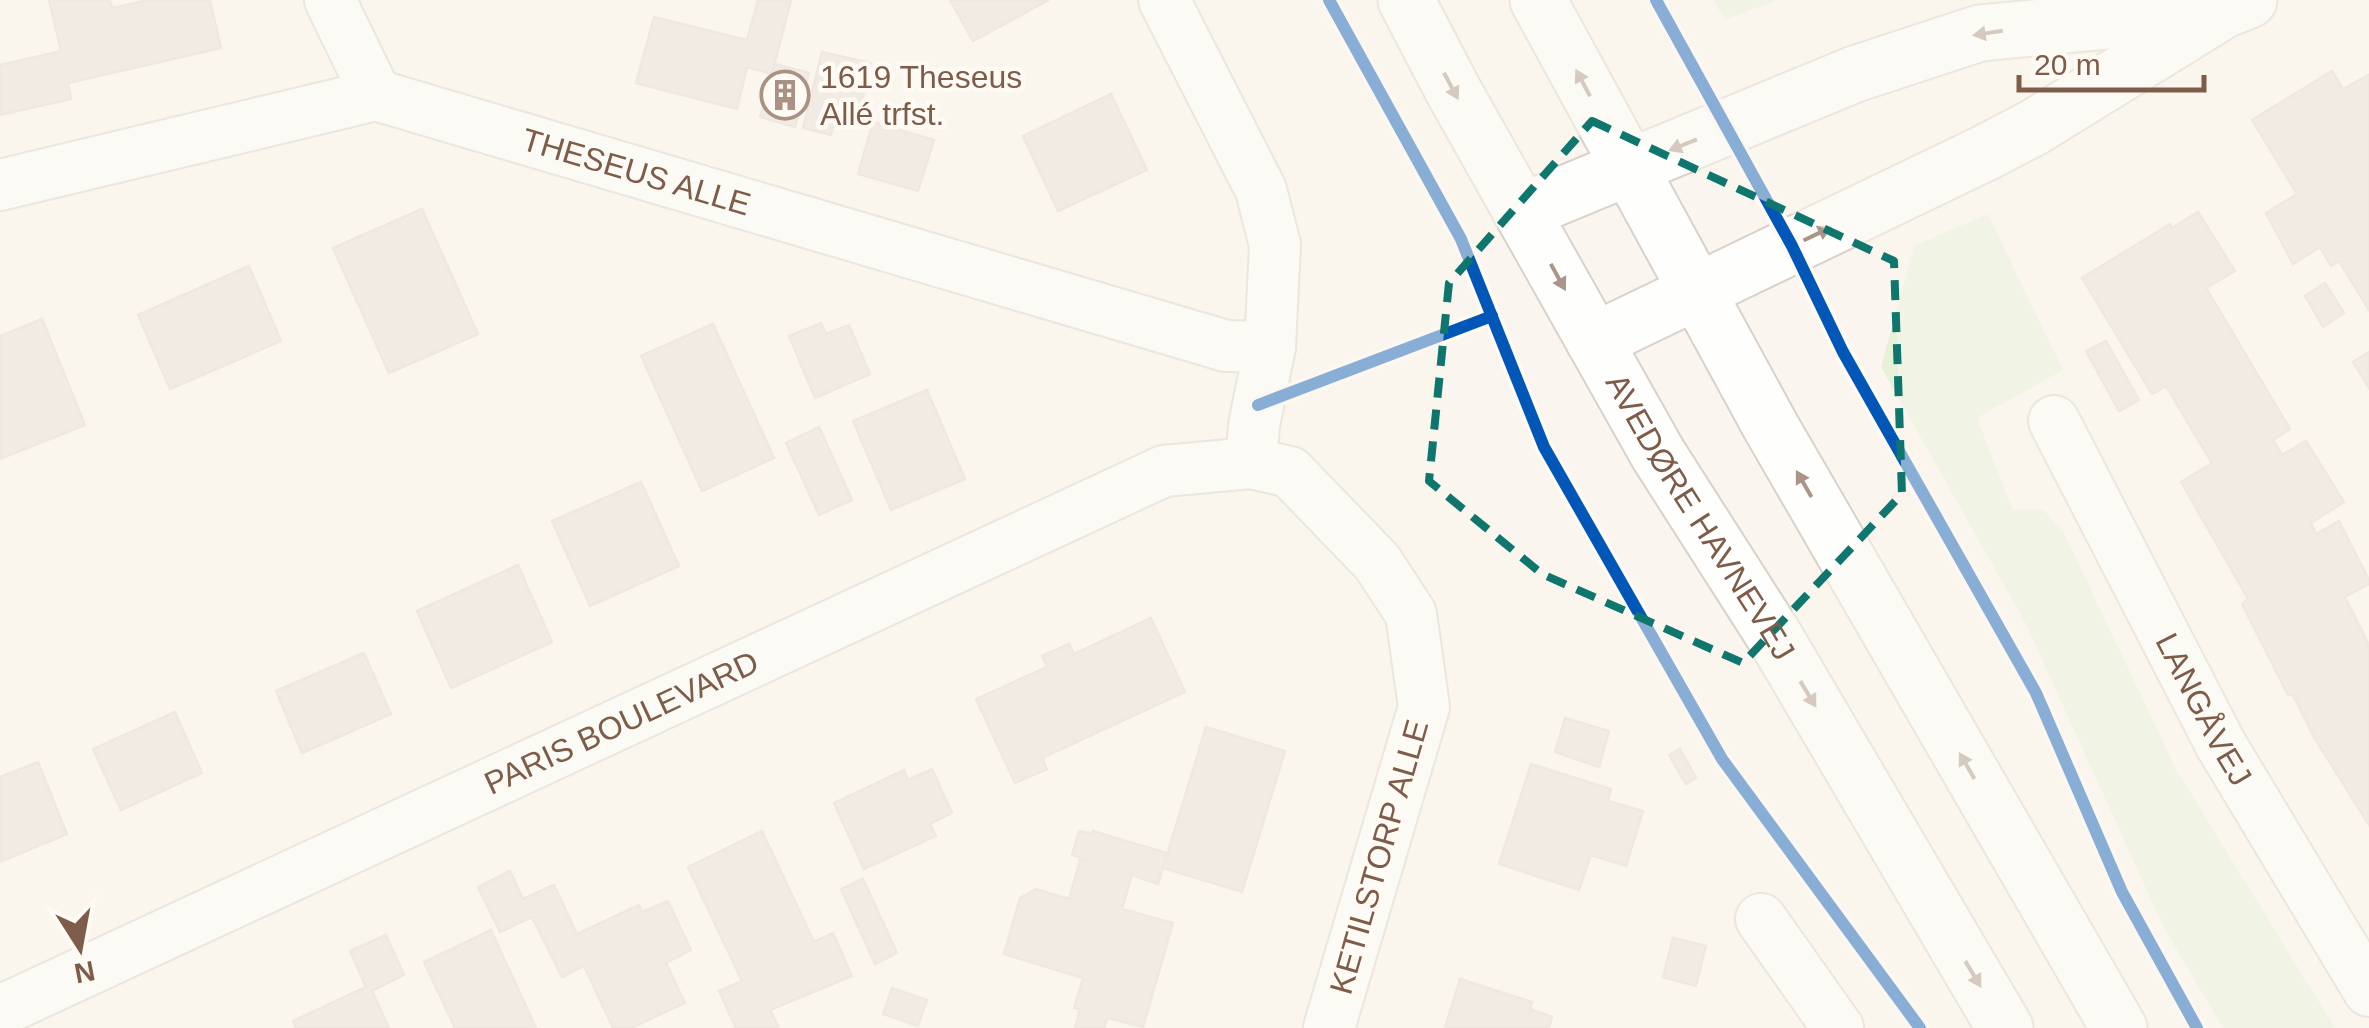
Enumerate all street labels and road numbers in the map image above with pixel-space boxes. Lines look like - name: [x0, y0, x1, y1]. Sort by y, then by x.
- street label: THESEUS ALLE: [518, 121, 755, 223]
- street label: AVEDØRE HAVNEVEJ: [1599, 368, 1802, 666]
- street label: LANGÅVEJ: [2149, 627, 2259, 792]
- street label: PARIS BOULEVARD: [479, 644, 764, 802]
- street label: KETILSTORP ALLE: [1323, 716, 1435, 998]

